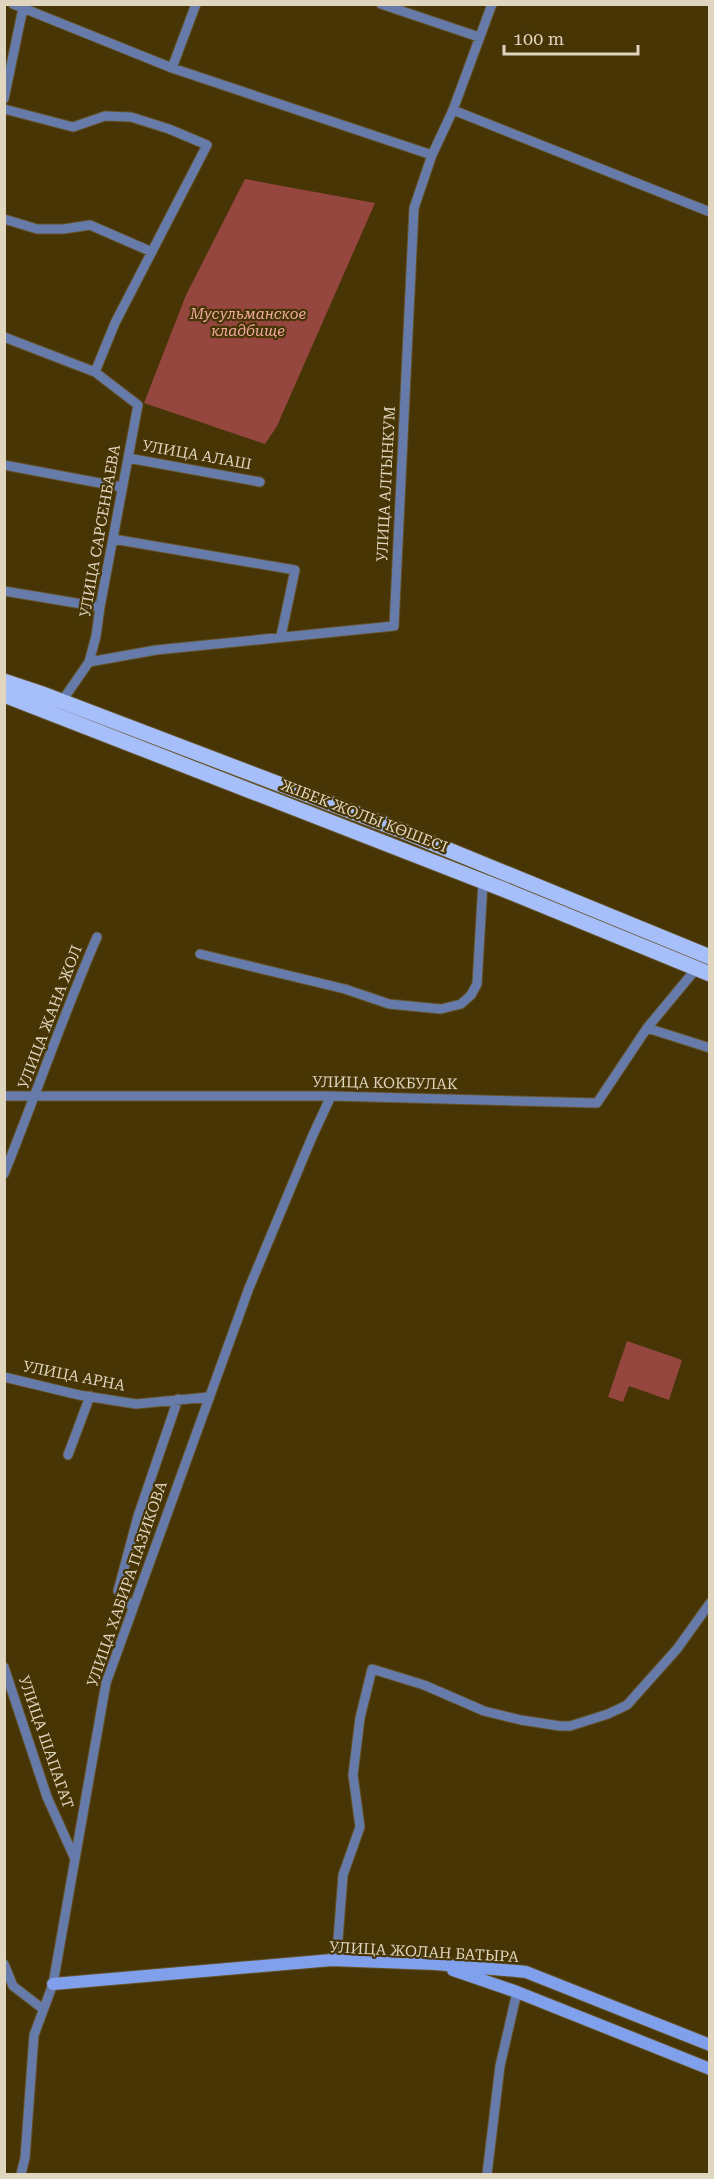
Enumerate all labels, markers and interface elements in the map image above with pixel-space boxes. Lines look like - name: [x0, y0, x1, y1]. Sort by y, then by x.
- scale bar: [504, 18, 638, 56]
- text: 100 m: [513, 28, 564, 49]
- park label: Мусульманское кладбище: [189, 305, 307, 340]
- street label: УЛИЦА АЛТЫНКУМ: [373, 406, 399, 562]
- street label: УЛИЦА АЛАШ: [141, 437, 253, 473]
- street label: УЛИЦА САРСЕНБАЕВА: [76, 443, 124, 619]
- street label: ЖІБЕК ЖОЛЫ КӨШЕСІ: [278, 776, 450, 856]
- street label: УЛИЦА ЖАНА ЖОЛ: [14, 942, 86, 1091]
- street label: УЛИЦА КОКБУЛАК: [312, 1073, 458, 1093]
- street label: УЛИЦА АРНА: [21, 1357, 127, 1395]
- street label: УЛИЦА ХАБИРА ПАЗИКОВА: [83, 1478, 171, 1689]
- street label: УЛИЦА ШАПАГАТ: [15, 1673, 77, 1811]
- street label: УЛИЦА ЖОЛАН БАТЫРА: [329, 1938, 520, 1966]

